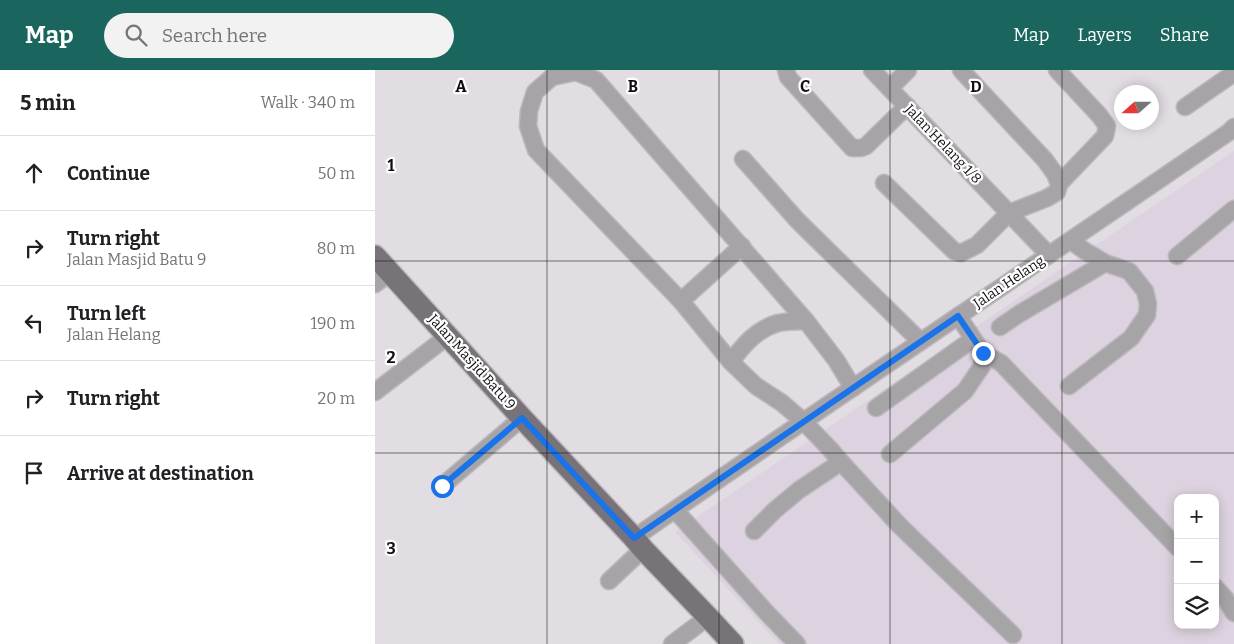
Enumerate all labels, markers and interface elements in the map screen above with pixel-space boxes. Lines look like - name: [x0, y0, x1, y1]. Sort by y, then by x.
- search box: [104, 13, 454, 58]
- text: Map: [25, 21, 74, 49]
- icon: search: [122, 21, 150, 49]
- text: Search here: [162, 24, 267, 47]
- text: Map: [1013, 24, 1049, 46]
- text: Layers: [1077, 24, 1132, 46]
- text: Share: [1160, 24, 1209, 46]
- text: A: [455, 77, 467, 96]
- text: B: [628, 77, 638, 96]
- text: C: [800, 77, 810, 96]
- text: D: [970, 77, 982, 96]
- north arrow: [1114, 85, 1159, 130]
- text: 5 min: [20, 90, 76, 116]
- text: Walk · 340 m: [261, 93, 355, 112]
- street label: Jalan Helang 1/8: [900, 100, 985, 187]
- text: 1: [388, 156, 395, 175]
- icon: ahead: [20, 159, 48, 187]
- text: Continue: [67, 162, 150, 185]
- text: 50 m: [318, 164, 355, 183]
- text: Turn right: [67, 227, 160, 250]
- icon: right: [20, 234, 48, 262]
- text: 80 m: [317, 239, 355, 258]
- text: Jalan Masjid Batu 9: [67, 250, 206, 269]
- street label: Jalan Helang: [969, 252, 1048, 313]
- text: Turn left: [67, 302, 146, 325]
- icon: left: [20, 309, 48, 337]
- street label: Jalan Masjid Batu 9: [424, 310, 519, 413]
- text: 190 m: [310, 314, 355, 333]
- text: Jalan Helang: [67, 325, 161, 344]
- route end: [972, 342, 995, 365]
- text: 2: [386, 348, 396, 367]
- icon: right: [20, 384, 48, 412]
- text: Turn right: [67, 387, 160, 410]
- text: 20 m: [318, 389, 355, 408]
- icon: arrive: [20, 459, 48, 487]
- text: Arrive at destination: [67, 462, 254, 485]
- route start: [431, 475, 454, 498]
- map controls: [1174, 494, 1219, 629]
- button: +: [1174, 494, 1219, 539]
- text: 3: [386, 539, 396, 558]
- button: −: [1174, 539, 1219, 584]
- button: layers: [1174, 584, 1219, 629]

